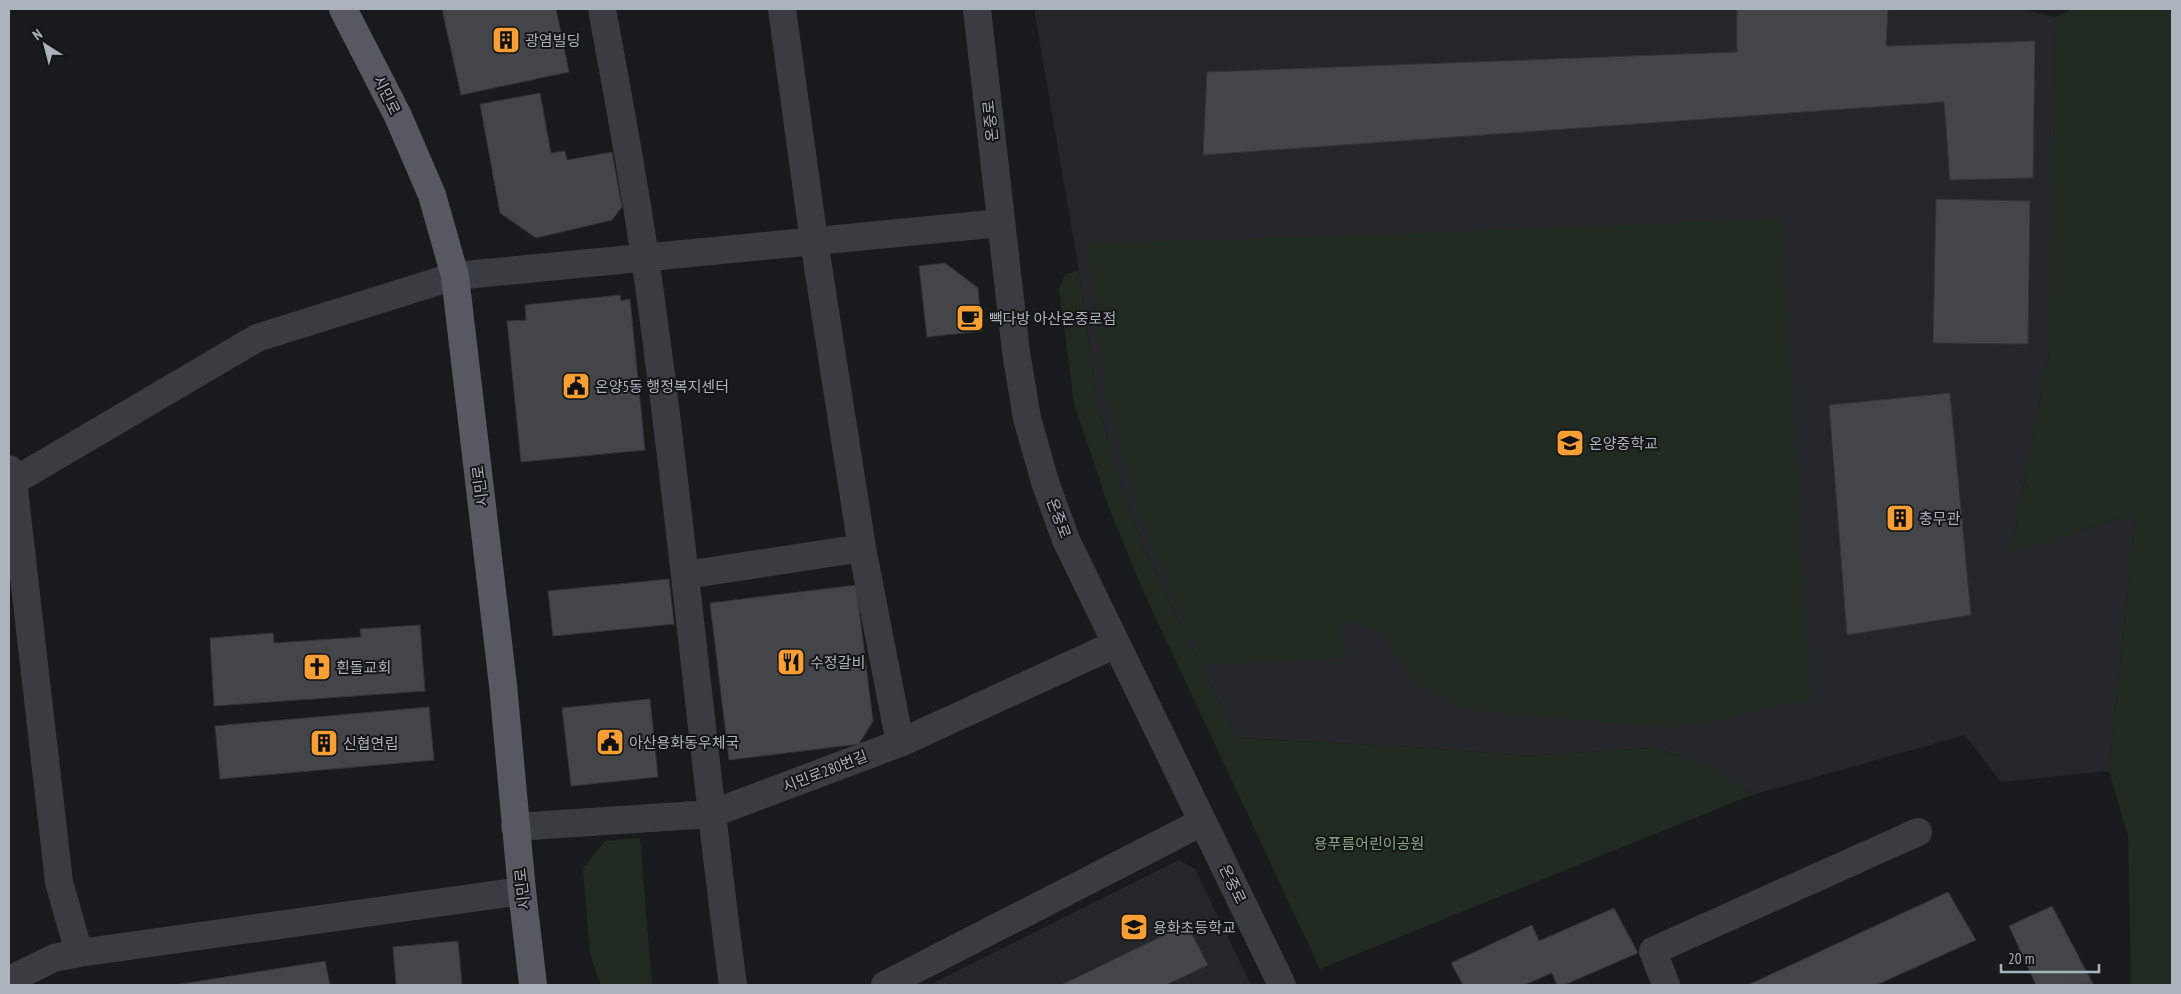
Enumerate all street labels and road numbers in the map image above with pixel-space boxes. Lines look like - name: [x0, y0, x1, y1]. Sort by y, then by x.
- street label: 시민로: [369, 72, 405, 118]
- street label: 온중로: [978, 99, 1002, 143]
- street label: 시민로: [468, 464, 492, 508]
- street label: 온중로: [1043, 495, 1075, 541]
- street label: 시민로280번길: [780, 746, 870, 796]
- street label: 온중로: [1215, 861, 1251, 907]
- street label: 시민로: [510, 867, 534, 911]

